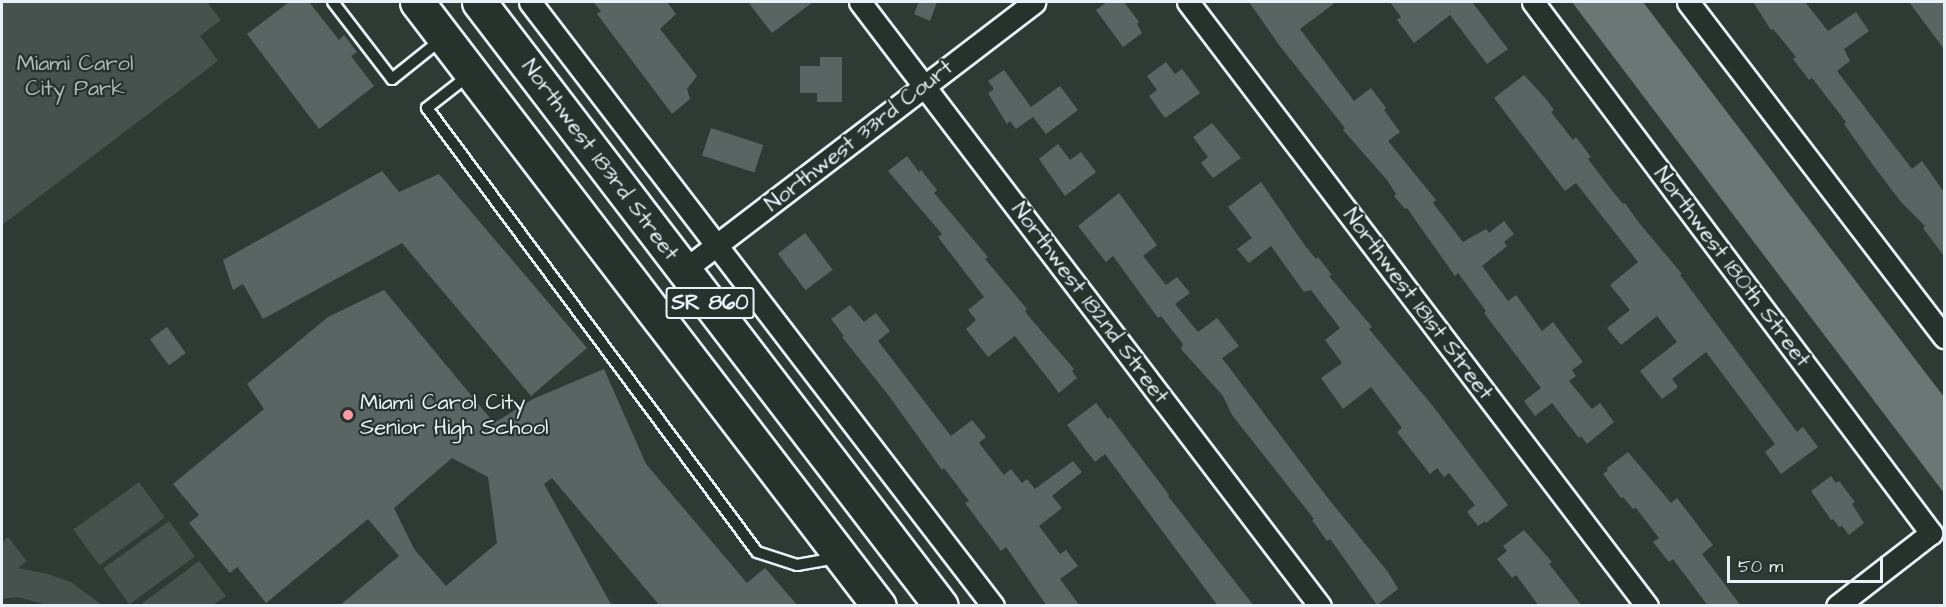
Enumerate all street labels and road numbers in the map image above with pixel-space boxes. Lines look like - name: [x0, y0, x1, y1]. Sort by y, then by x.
- street label: Northwest 183rd Street: [516, 54, 684, 266]
- street label: Northwest 33rd Court: [760, 54, 958, 218]
- street label: Northwest 180th Street: [1648, 162, 1816, 372]
- street label: Northwest 182nd Street: [1006, 197, 1174, 409]
- street label: Northwest 181st Street: [1337, 203, 1499, 405]
- road number: SR 860: [665, 285, 755, 321]

